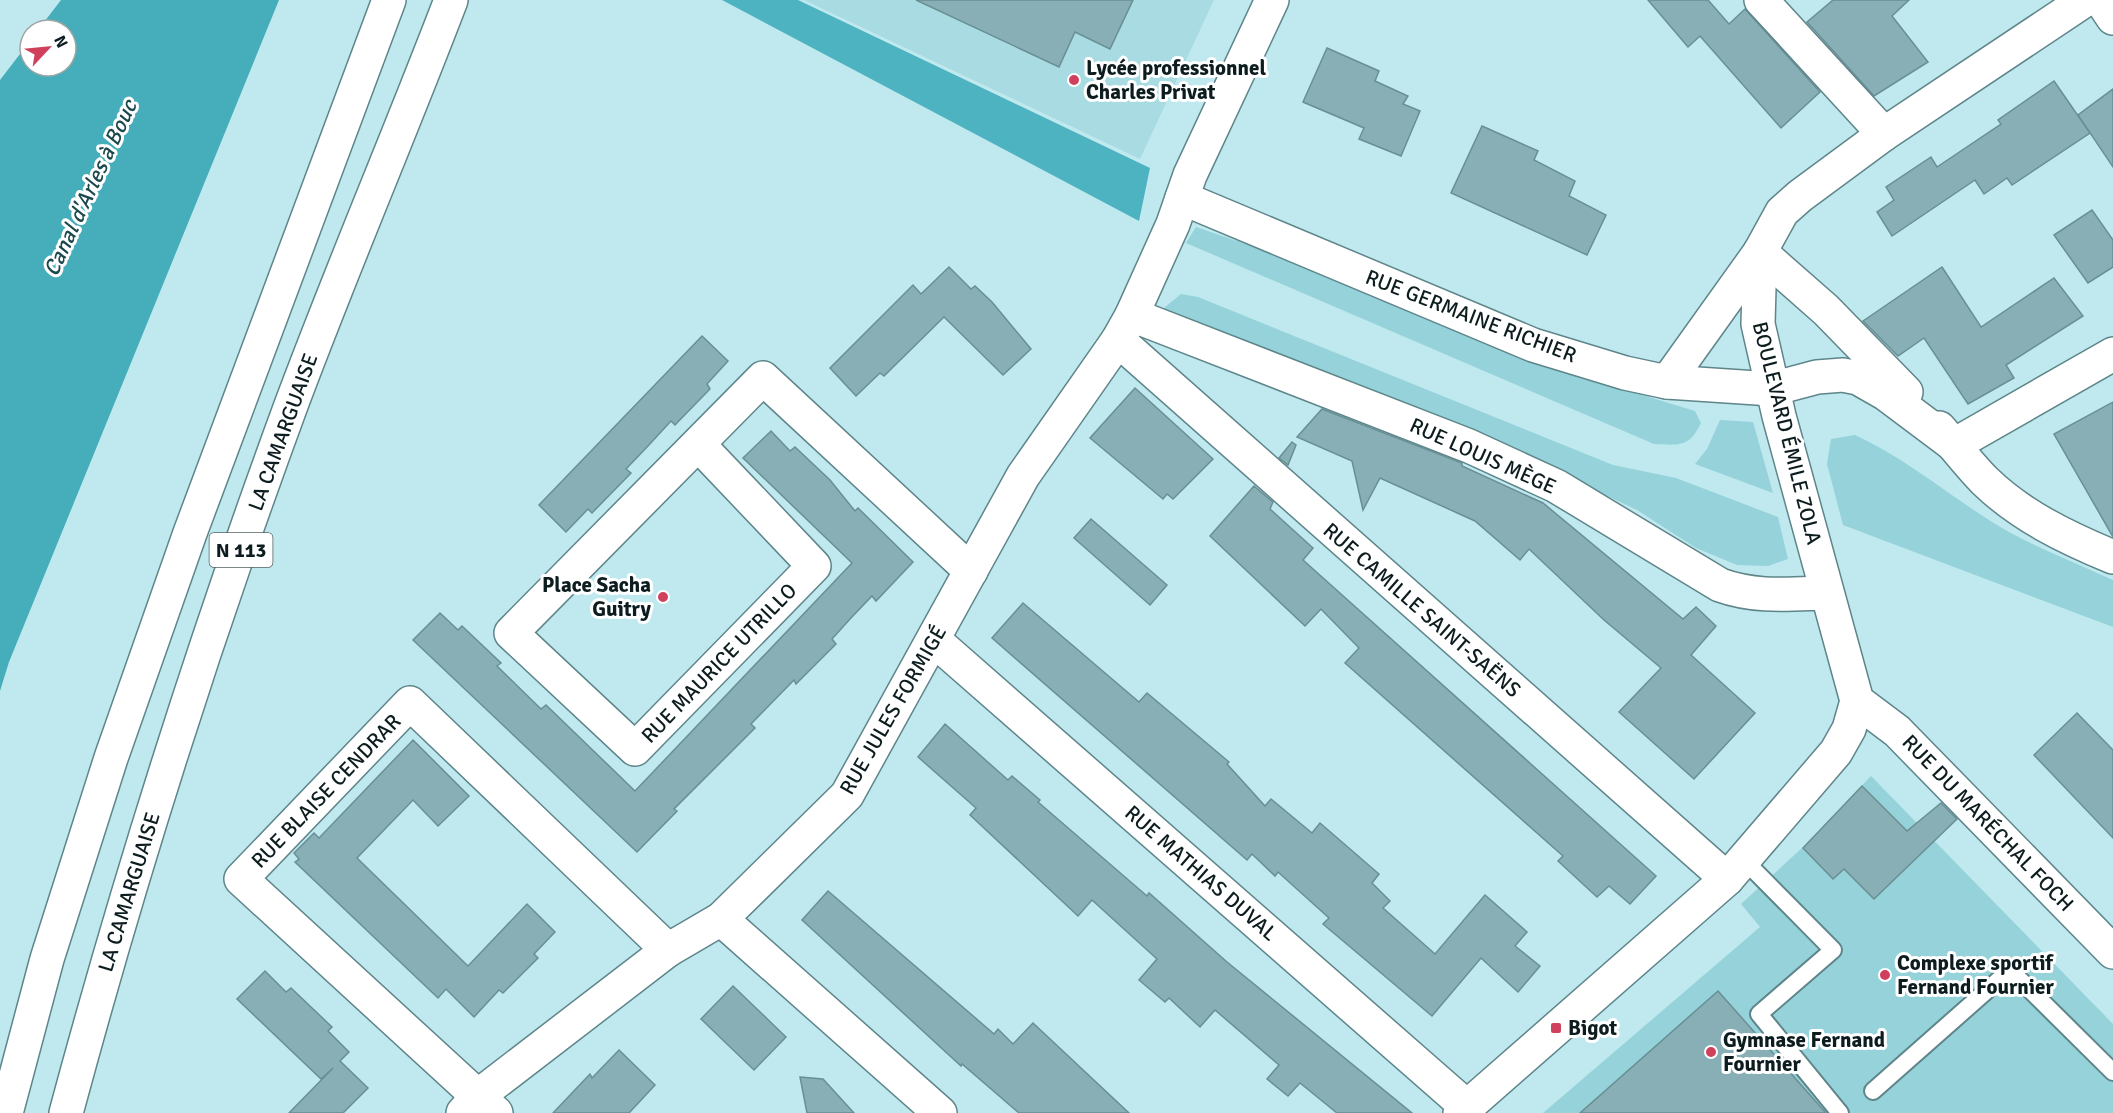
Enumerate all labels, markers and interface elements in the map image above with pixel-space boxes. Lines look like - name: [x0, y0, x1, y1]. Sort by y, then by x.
- north arrow: [18, 18, 78, 78]
- text: N: [49, 32, 72, 51]
- place label: Lycée professionnel Charles Privat: [1086, 55, 1266, 105]
- marker: Lycée professionnel Charles Privat: [1067, 73, 1081, 87]
- water label: Canal d'Arles à Bouc: [37, 94, 143, 280]
- street label: RUE GERMAINE RICHIER: [1362, 264, 1580, 368]
- street label: BOULEVARD ÉMILE ZOLA: [1747, 319, 1827, 547]
- street label: LA CAMARGUAISE: [242, 350, 324, 514]
- street label: RUE LOUIS MÈGE: [1406, 412, 1560, 500]
- street label: RUE CAMILLE SAINT-SAËNS: [1318, 517, 1526, 703]
- road number: N 113: [210, 533, 272, 567]
- place label: Place Sacha Guitry: [542, 572, 652, 622]
- street label: RUE MAURICE UTRILLO: [636, 578, 802, 748]
- marker: Place Sacha Guitry: [656, 590, 670, 604]
- street label: RUE JULES FORMIGÉ: [834, 621, 952, 799]
- street label: RUE BLAISE CENDRAR: [246, 709, 406, 873]
- street label: RUE DU MARÉCHAL FOCH: [1897, 729, 2079, 917]
- street label: RUE MATHIAS DUVAL: [1119, 800, 1283, 946]
- street label: LA CAMARGUAISE: [92, 809, 166, 975]
- place label: Complexe sportif Fernand Fournier: [1897, 950, 2054, 1000]
- marker: Complexe sportif Fernand Fournier: [1878, 968, 1892, 982]
- place label: Bigot: [1568, 1015, 1617, 1041]
- marker: Bigot: [1549, 1021, 1563, 1035]
- place label: Gymnase Fernand Fournier: [1723, 1027, 1885, 1077]
- marker: Gymnase Fernand Fournier: [1704, 1045, 1718, 1059]

